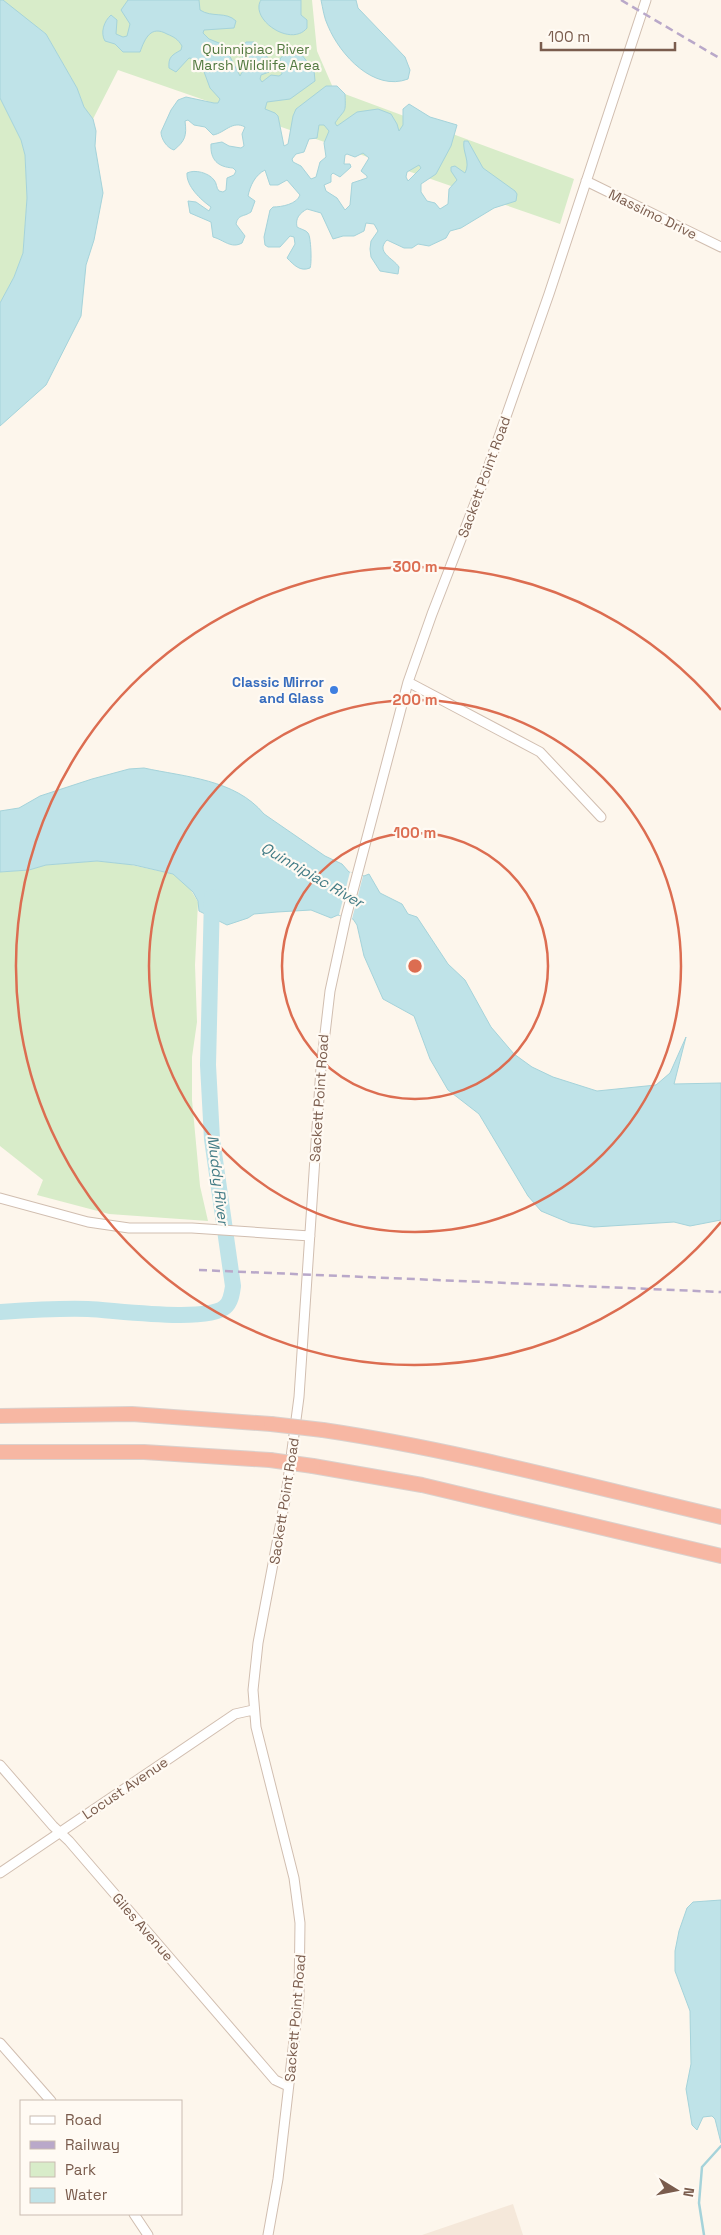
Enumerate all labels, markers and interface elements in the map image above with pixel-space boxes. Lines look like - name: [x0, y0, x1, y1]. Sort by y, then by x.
- scale bar: [541, 20, 675, 52]
- text: 100 m: [548, 27, 590, 46]
- park label: Quinnipiac River Marsh Wildlife Area: [192, 40, 320, 74]
- street label: Massimo Drive: [606, 185, 700, 243]
- street label: Sackett Point Road: [454, 414, 514, 540]
- text: 300 m: [392, 557, 438, 576]
- place label: Classic Mirror and Glass: [232, 673, 324, 707]
- marker: Classic Mirror and Glass: [328, 684, 340, 696]
- text: 200 m: [393, 690, 437, 709]
- text: 100 m: [394, 823, 436, 842]
- water label: Quinnipiac River: [258, 838, 368, 912]
- centre of rings: [406, 957, 424, 975]
- street label: Sackett Point Road: [306, 1034, 332, 1162]
- water label: Muddy River: [204, 1134, 234, 1227]
- street label: Sackett Point Road: [265, 1436, 303, 1566]
- street label: Locust Avenue: [79, 1753, 171, 1823]
- street label: Giles Avenue: [108, 1889, 178, 1965]
- street label: Sackett Point Road: [280, 1954, 310, 2082]
- legend: [20, 2100, 182, 2215]
- text: Road: [65, 2110, 102, 2129]
- text: Railway: [65, 2135, 120, 2154]
- text: Park: [65, 2160, 96, 2179]
- north arrow: [651, 2165, 701, 2215]
- text: Water: [65, 2185, 108, 2204]
- text: N: [679, 2186, 698, 2198]

